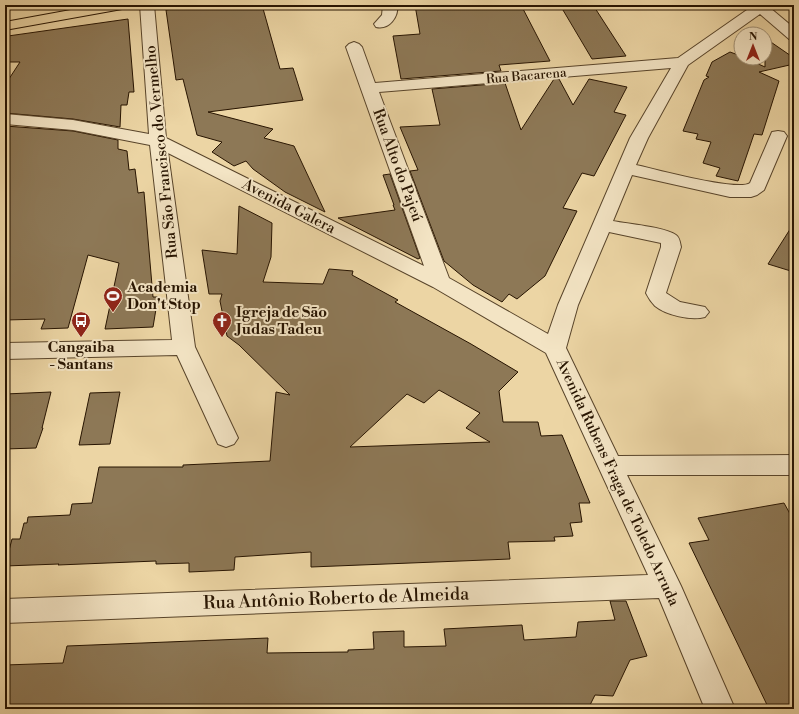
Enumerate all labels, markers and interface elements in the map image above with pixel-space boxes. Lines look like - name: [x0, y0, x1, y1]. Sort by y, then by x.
- north arrow: [733, 26, 773, 66]
- text: N: [749, 30, 758, 44]
- street label: Rua São Francisco do Vermelho: [141, 44, 182, 260]
- street label: Rua Bacarena: [485, 64, 568, 87]
- street label: Rua Alto do Pajeú: [368, 106, 427, 225]
- street label: Avenida Galera: [238, 174, 339, 238]
- place label: Academia Don't Stop: [126, 278, 201, 314]
- sports icon: Academia Don't Stop: [102, 285, 124, 313]
- place label: Igreja de São Judas Tadeu: [234, 303, 327, 339]
- bus stop icon: Cangaiba - Santans: [70, 310, 92, 338]
- church icon: Igreja de São Judas Tadeu: [211, 310, 233, 338]
- place label: Cangaiba - Santans: [47, 338, 115, 374]
- street label: Avenida Rubens Fraga de Toledo Arruda: [551, 355, 684, 609]
- street label: Rua Antônio Roberto de Almeida: [203, 582, 470, 615]

